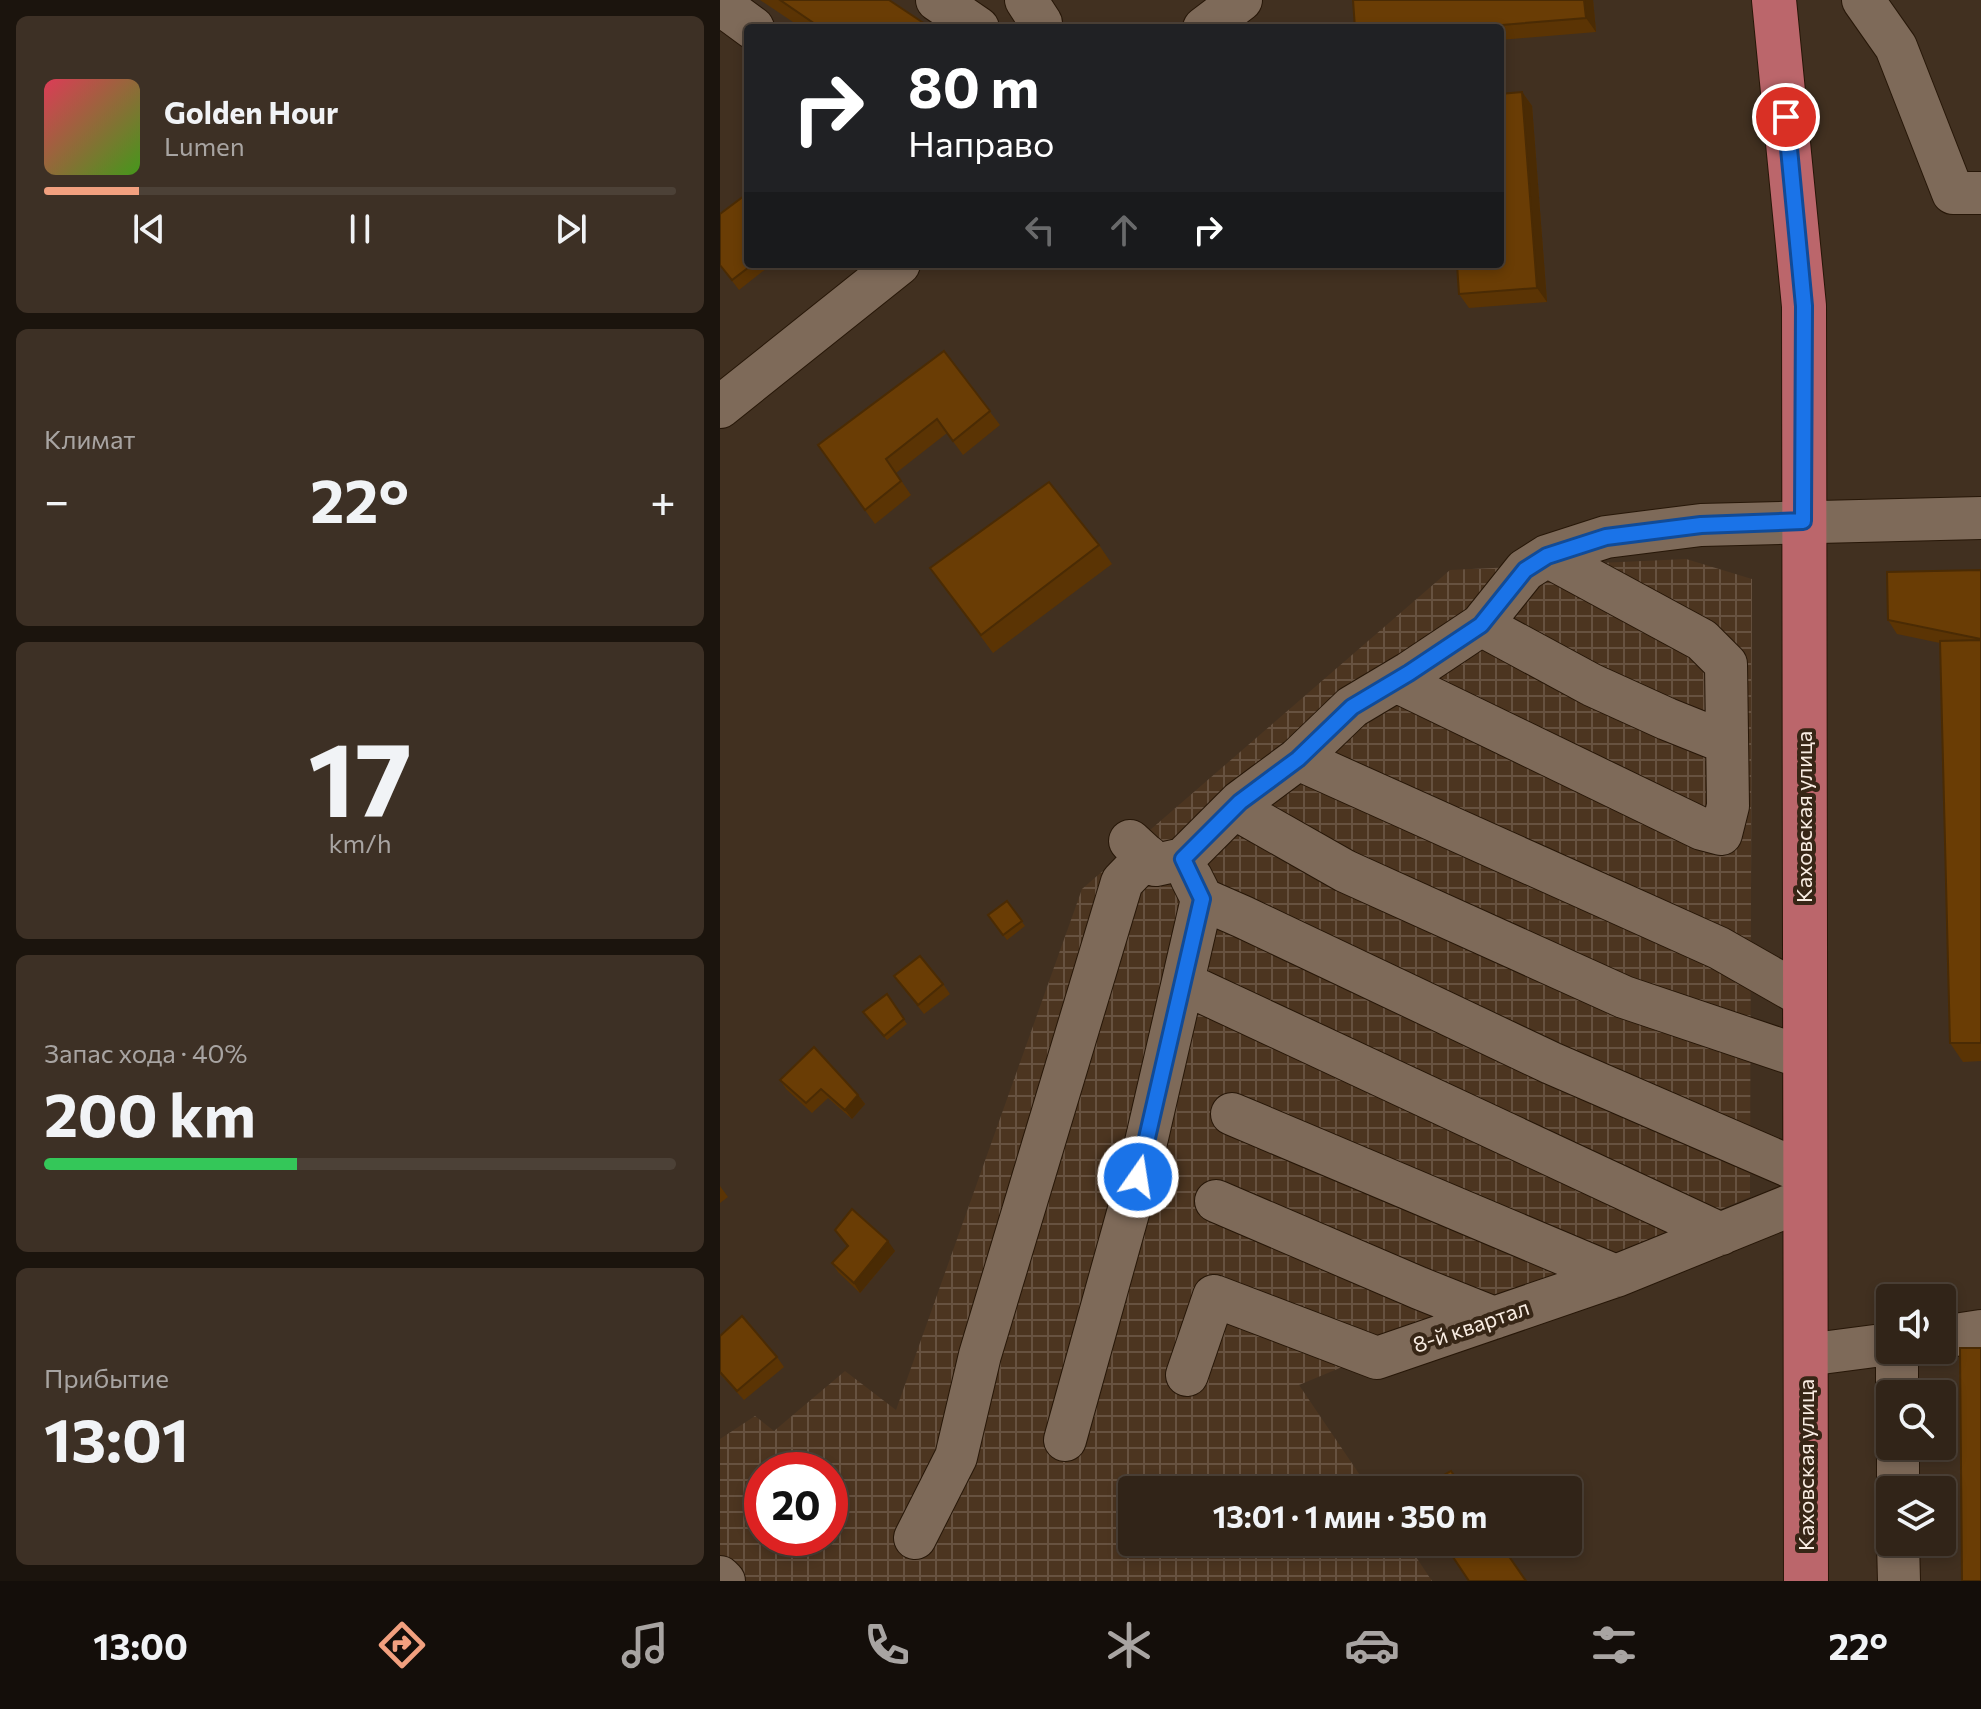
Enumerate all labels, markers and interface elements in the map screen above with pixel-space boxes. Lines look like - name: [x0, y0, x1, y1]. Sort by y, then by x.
- text: 80 m: [908, 51, 1039, 120]
- icon: right: [776, 56, 880, 160]
- pin: [1752, 83, 1820, 151]
- text: Golden Hour: [164, 93, 338, 130]
- icon: arrive: [1764, 95, 1808, 139]
- text: Направо: [908, 120, 1054, 164]
- text: Lumen: [164, 130, 245, 161]
- icon: previous: [127, 207, 171, 251]
- icon: pause: [338, 207, 382, 251]
- icon: next: [549, 207, 593, 251]
- icon: left: [1018, 208, 1062, 252]
- icon: ahead: [1102, 208, 1146, 252]
- icon: right: [1186, 208, 1230, 252]
- text: Климат: [44, 423, 136, 454]
- text: 22°: [310, 462, 409, 535]
- text: −: [44, 472, 69, 526]
- text: +: [650, 472, 676, 526]
- text: 17: [308, 711, 412, 838]
- street label: Каховская улица: [1790, 731, 1817, 903]
- text: km/h: [328, 827, 392, 858]
- text: Запас хода · 40%: [44, 1037, 247, 1068]
- text: 200 km: [44, 1076, 256, 1149]
- position arrow: [1096, 1135, 1180, 1219]
- map controls: [1876, 1284, 1956, 1556]
- button: sound: [1876, 1284, 1956, 1364]
- street label: 8-й квартал: [1409, 1293, 1533, 1358]
- text: Прибытие: [44, 1362, 169, 1393]
- street label: Каховская улица: [1792, 1379, 1819, 1551]
- button: search: [1876, 1380, 1956, 1460]
- text: 13:01: [44, 1401, 189, 1474]
- speed limit sign: 20: [744, 1452, 848, 1556]
- button: layers: [1876, 1476, 1956, 1556]
- text: 13:01 · 1 мин · 350 m: [1213, 1497, 1487, 1534]
- icon: directions: [374, 1617, 430, 1673]
- icon: music: [617, 1617, 673, 1673]
- icon: phone: [859, 1617, 915, 1673]
- icon: climate: [1101, 1617, 1157, 1673]
- icon: car: [1344, 1617, 1400, 1673]
- icon: filters: [1586, 1617, 1642, 1673]
- text: 13:00: [93, 1623, 188, 1667]
- text: 22°: [1828, 1623, 1888, 1667]

